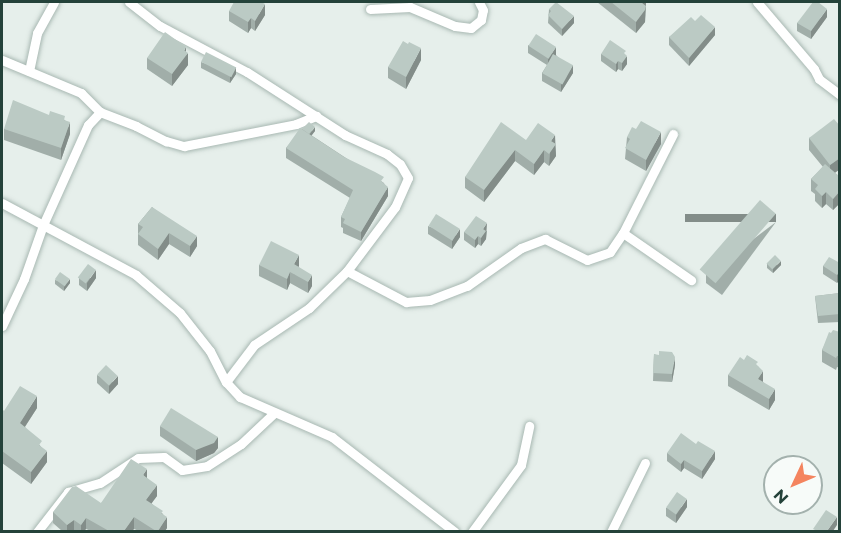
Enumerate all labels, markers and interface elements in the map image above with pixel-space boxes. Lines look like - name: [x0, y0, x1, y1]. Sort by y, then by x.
- north arrow: [763, 455, 823, 515]
- text: N: [770, 485, 792, 508]

